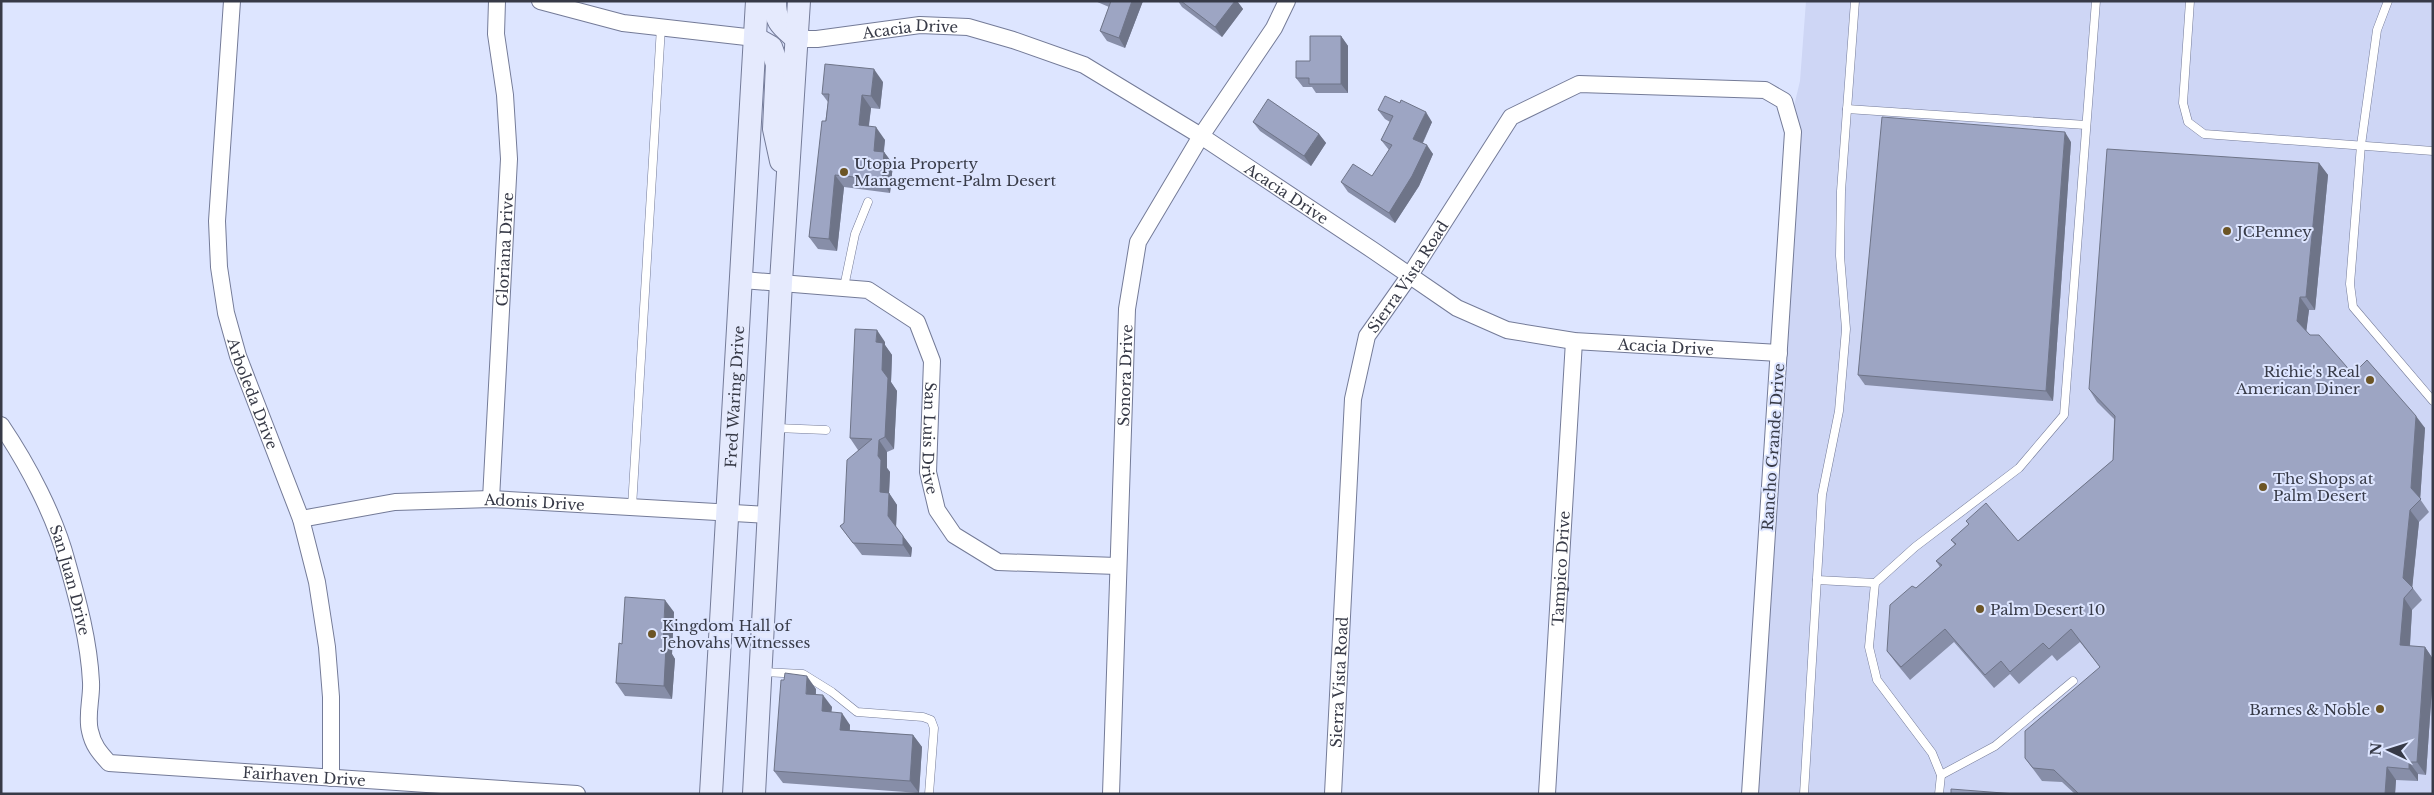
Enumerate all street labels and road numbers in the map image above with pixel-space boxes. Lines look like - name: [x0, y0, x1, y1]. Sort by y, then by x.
- street label: Acacia Drive: [860, 15, 959, 42]
- street label: Acacia Drive: [1241, 158, 1332, 228]
- street label: Gloriana Drive: [492, 192, 517, 307]
- street label: Sierra Vista Road: [1363, 217, 1452, 336]
- street label: Sonora Drive: [1114, 324, 1136, 427]
- street label: Fred Waring Drive: [720, 325, 748, 468]
- street label: Acacia Drive: [1616, 334, 1715, 359]
- street label: Arboleda Drive: [224, 335, 283, 452]
- street label: Rancho Grande Drive: [1758, 363, 1788, 531]
- street label: San Luis Drive: [918, 382, 942, 496]
- street label: Adonis Drive: [483, 489, 585, 514]
- street label: Tampico Drive: [1548, 510, 1573, 627]
- street label: San Juan Drive: [46, 522, 95, 637]
- street label: Sierra Vista Road: [1326, 616, 1351, 748]
- street label: Fairhaven Drive: [242, 762, 366, 789]

